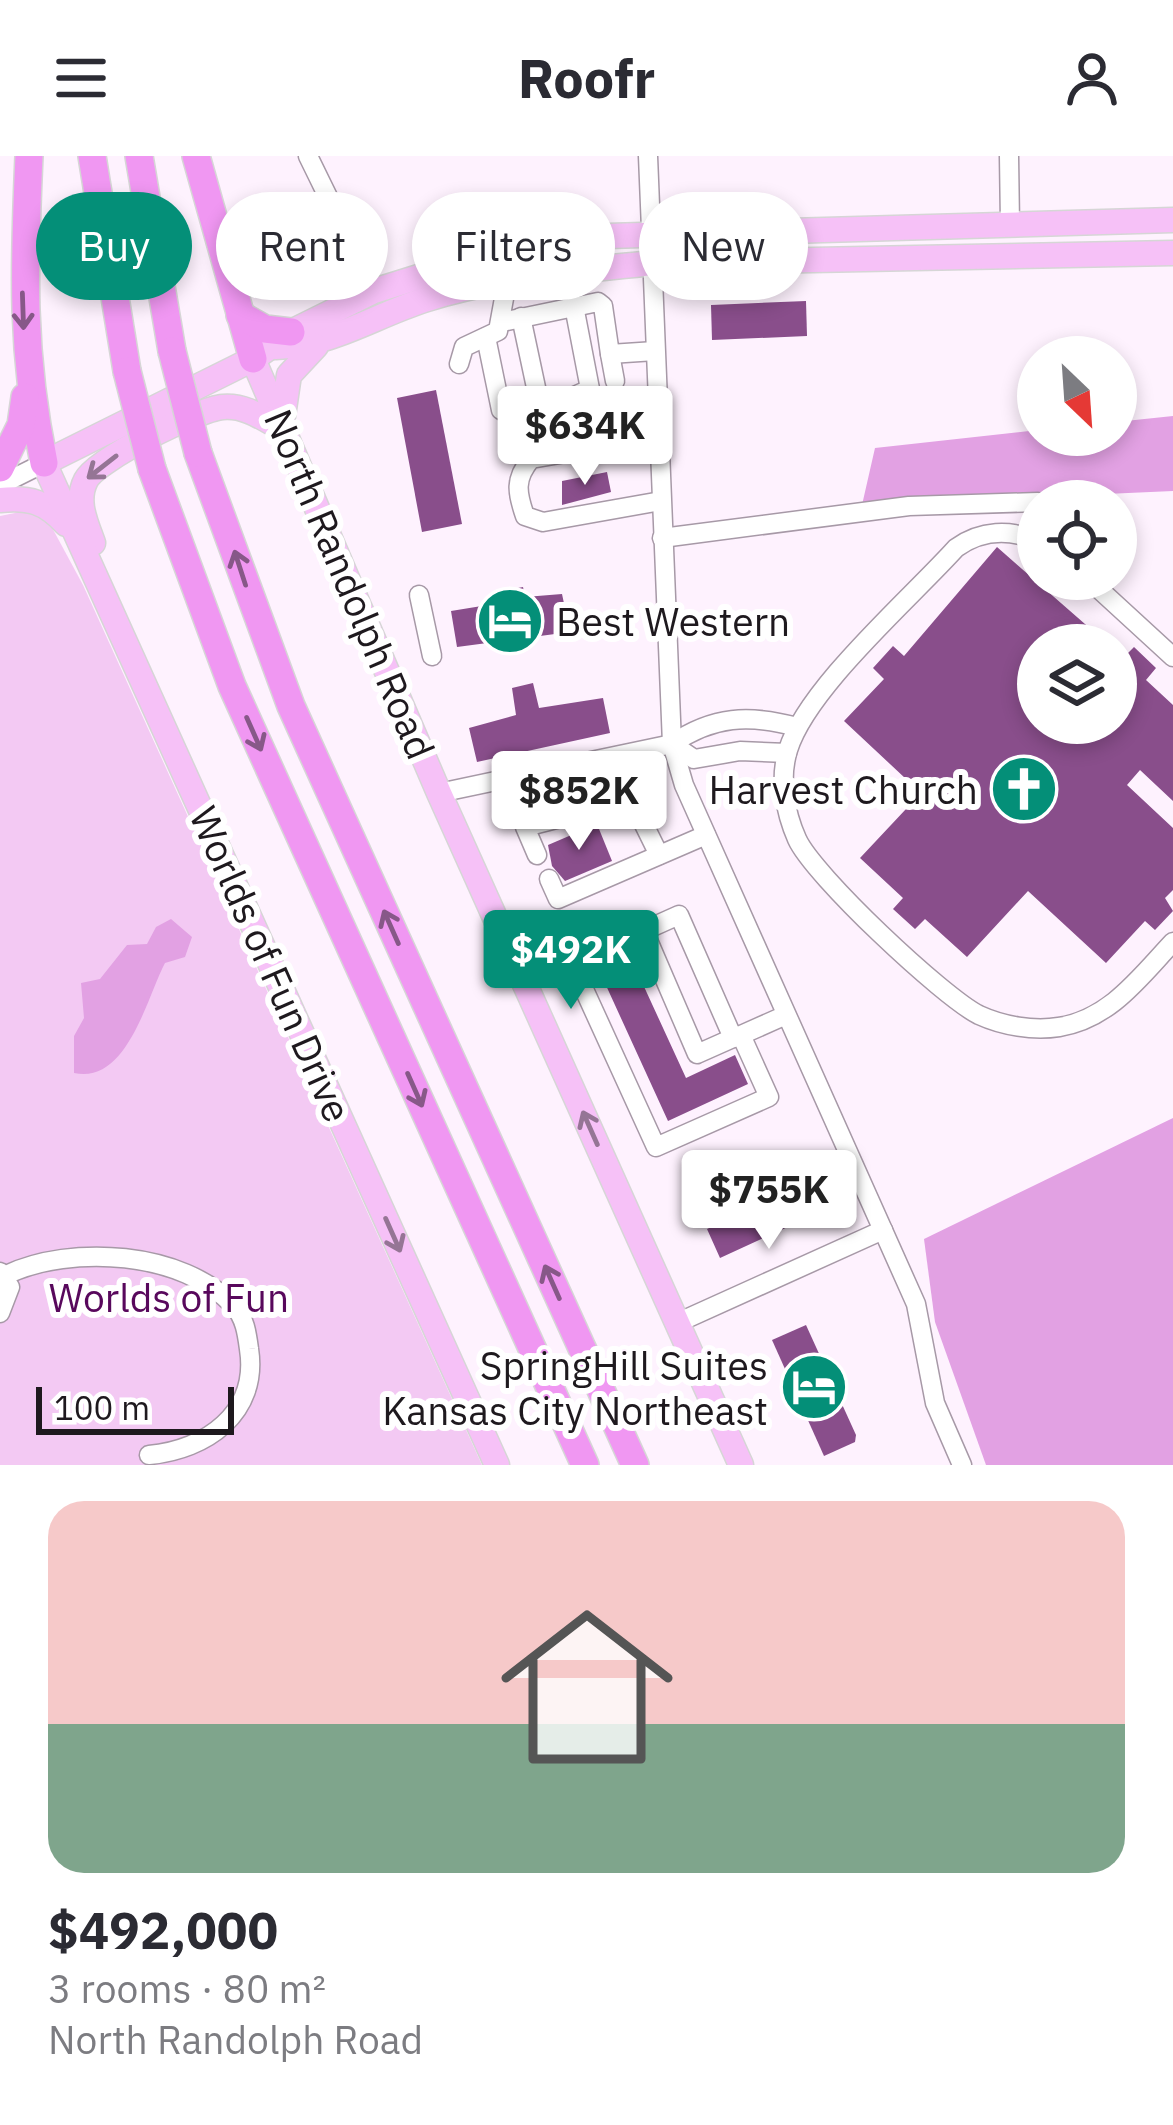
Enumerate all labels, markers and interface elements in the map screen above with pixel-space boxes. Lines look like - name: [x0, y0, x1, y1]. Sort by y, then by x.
- text: Roofr: [518, 43, 655, 113]
- icon: menu: [48, 45, 114, 111]
- icon: person: [1059, 45, 1125, 111]
- chip: Buy: [36, 192, 192, 300]
- chip: Rent: [216, 192, 388, 300]
- chip: Filters: [412, 192, 615, 300]
- chip: New: [639, 192, 808, 300]
- one-way arrow: [12, 291, 35, 330]
- north arrow: [1017, 336, 1137, 456]
- map controls: [1017, 336, 1137, 744]
- pin: $634K: [501, 386, 669, 488]
- text: $634K: [525, 399, 645, 450]
- street label: North Randolph Road: [253, 401, 447, 767]
- one-way arrow: [87, 453, 119, 479]
- button: locate: [1017, 480, 1137, 600]
- one-way arrow: [227, 550, 249, 588]
- hotel icon: Best Western: [475, 586, 545, 656]
- place label: Best Western: [556, 596, 790, 647]
- button: layers: [1017, 624, 1137, 744]
- one-way arrow: [245, 716, 267, 752]
- pin: $852K: [495, 751, 663, 853]
- church icon: Harvest Church: [989, 754, 1059, 824]
- text: $852K: [519, 764, 639, 815]
- place label: Harvest Church: [709, 764, 978, 815]
- street label: Worlds of Fun Drive: [179, 798, 363, 1130]
- one-way arrow: [379, 910, 401, 946]
- pin: $492K: [487, 910, 655, 1012]
- text: $492K: [511, 923, 631, 974]
- one-way arrow: [405, 1071, 427, 1107]
- one-way arrow: [577, 1111, 599, 1147]
- pin: $755K: [685, 1150, 853, 1252]
- text: $755K: [709, 1163, 829, 1214]
- one-way arrow: [383, 1216, 405, 1252]
- one-way arrow: [540, 1265, 562, 1301]
- park label: Worlds of Fun: [49, 1272, 289, 1323]
- place label: SpringHill Suites Kansas City Northeast: [382, 1340, 768, 1436]
- hotel icon: SpringHill Suites Kansas City Northeast: [779, 1352, 849, 1422]
- scale bar: [36, 1381, 234, 1434]
- text: 100 m: [54, 1386, 150, 1429]
- icon: home: [479, 1579, 695, 1795]
- text: $492,000: [48, 1897, 278, 1963]
- text: 3 rooms · 80 m²: [48, 1963, 326, 2014]
- text: North Randolph Road: [48, 2014, 423, 2065]

